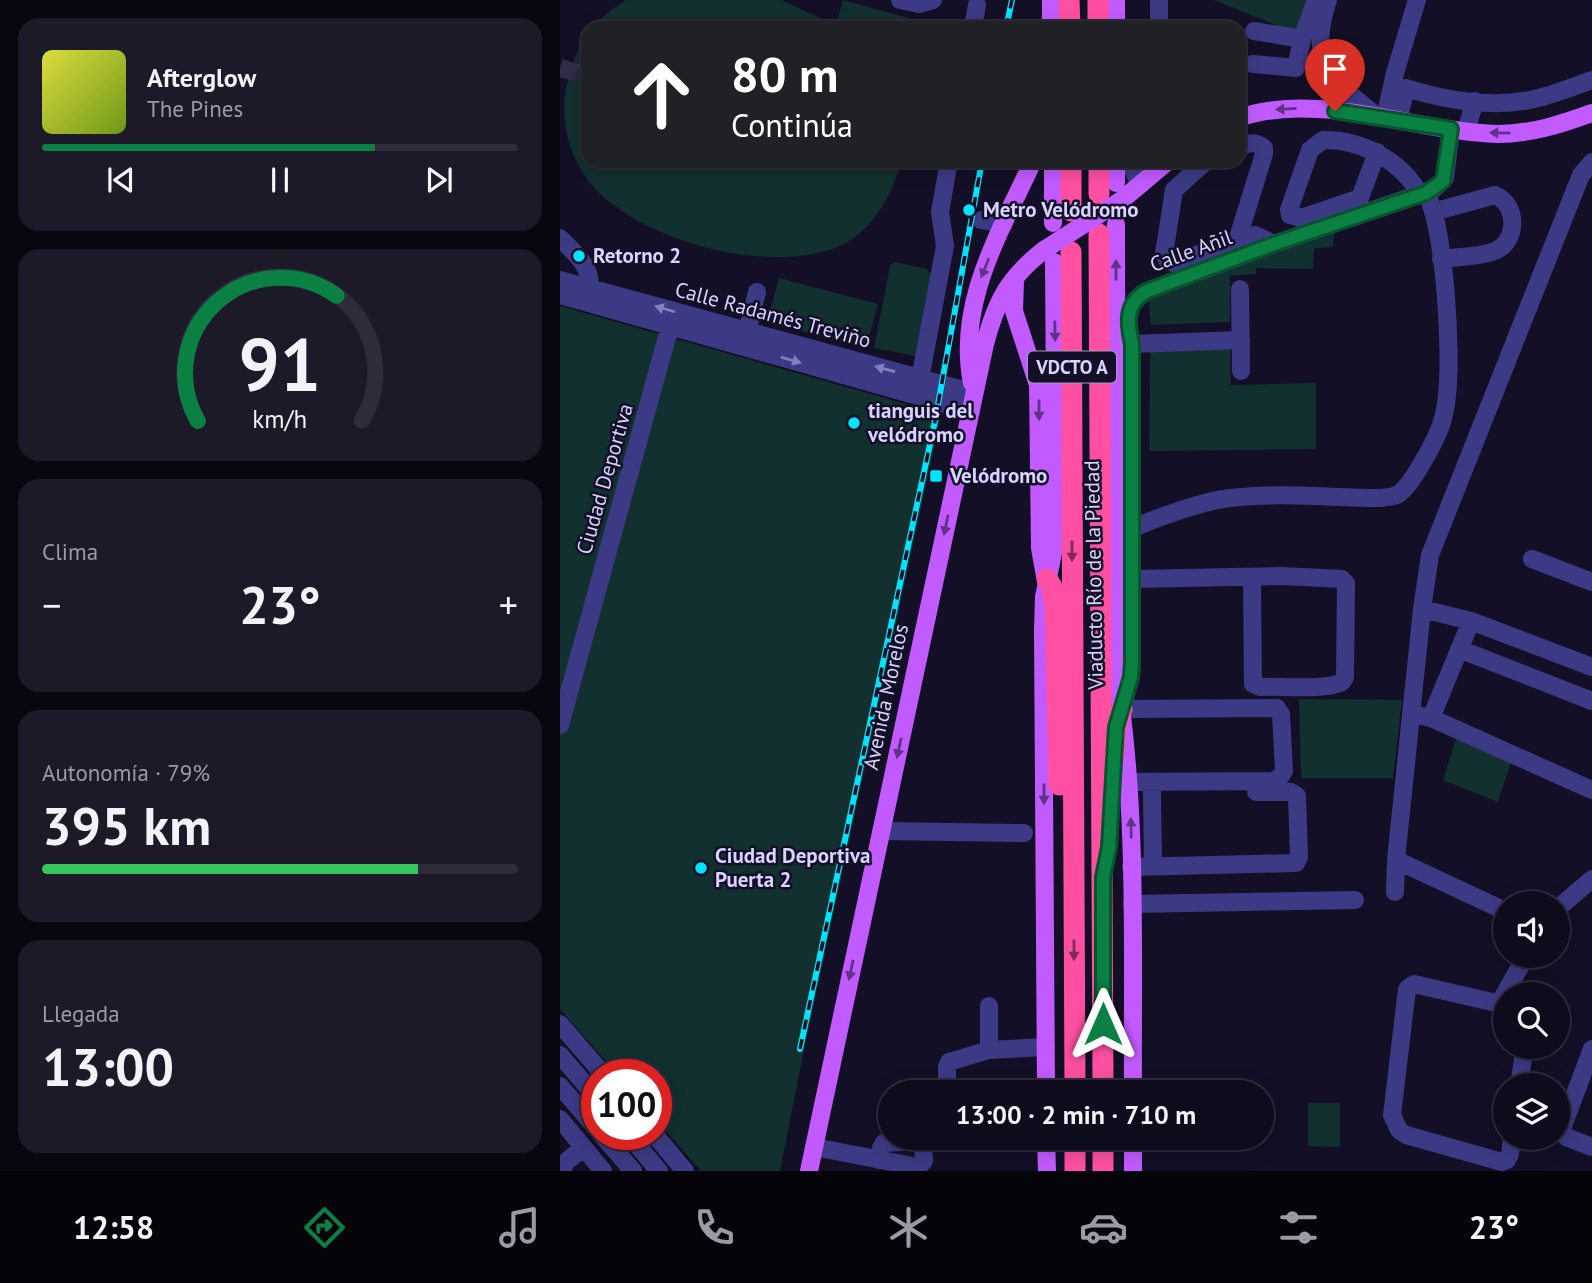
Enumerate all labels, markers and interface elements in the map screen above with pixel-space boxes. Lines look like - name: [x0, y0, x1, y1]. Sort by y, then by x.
- pin: [1305, 39, 1365, 111]
- text: 80 m: [731, 42, 838, 106]
- icon: ahead: [616, 49, 707, 140]
- icon: arrive: [1316, 50, 1354, 88]
- text: Afterglow: [147, 61, 256, 94]
- text: The Pines: [147, 94, 243, 123]
- one-way arrow: [1275, 103, 1297, 114]
- text: Continúa: [731, 104, 853, 146]
- one-way arrow: [1489, 127, 1511, 139]
- icon: previous: [102, 161, 140, 199]
- icon: pause: [261, 161, 299, 199]
- icon: next: [420, 161, 458, 199]
- place label: Metro Velódromo: [983, 196, 1138, 223]
- marker: Metro Velódromo: [961, 202, 977, 218]
- street label: Calle Añil: [1146, 223, 1236, 278]
- place label: Retorno 2: [593, 242, 681, 269]
- marker: Retorno 2: [571, 248, 587, 264]
- one-way arrow: [979, 258, 990, 279]
- one-way arrow: [1110, 259, 1122, 281]
- street label: Calle Radamés Treviño: [672, 275, 874, 354]
- one-way arrow: [654, 304, 675, 314]
- text: 91: [239, 317, 321, 411]
- one-way arrow: [1049, 320, 1060, 342]
- road number: VDCTO A: [1028, 352, 1116, 382]
- one-way arrow: [781, 355, 802, 365]
- one-way arrow: [874, 363, 896, 374]
- place label: tianguis del velódromo: [867, 397, 974, 448]
- street label: Ciudad Deportiva: [570, 400, 639, 557]
- one-way arrow: [1033, 400, 1045, 422]
- text: km/h: [253, 403, 307, 435]
- marker: tianguis del velódromo: [846, 415, 862, 431]
- street label: Viaducto Río de la Piedad: [1078, 460, 1109, 691]
- place label: Velódromo: [949, 462, 1047, 489]
- marker: Velódromo: [928, 468, 944, 484]
- one-way arrow: [941, 514, 952, 536]
- text: Clima: [42, 537, 98, 566]
- one-way arrow: [1066, 541, 1078, 563]
- text: 23°: [239, 571, 321, 638]
- text: −: [42, 580, 61, 629]
- text: +: [499, 580, 518, 629]
- street label: Avenida Morelos: [857, 621, 914, 772]
- one-way arrow: [893, 737, 904, 759]
- text: Autonomía · 79%: [42, 758, 210, 787]
- one-way arrow: [1038, 783, 1050, 805]
- text: 395 km: [42, 792, 211, 859]
- one-way arrow: [1125, 817, 1136, 839]
- place label: Ciudad Deportiva Puerta 2: [715, 842, 870, 893]
- marker: Ciudad Deportiva Puerta 2: [693, 860, 709, 876]
- map controls: [1493, 891, 1570, 1150]
- button: sound: [1493, 891, 1570, 968]
- one-way arrow: [1068, 940, 1080, 962]
- one-way arrow: [846, 959, 857, 981]
- button: search: [1493, 982, 1570, 1059]
- position arrow: [1066, 987, 1140, 1061]
- text: Llegada: [42, 999, 120, 1028]
- text: 13:00: [42, 1033, 174, 1100]
- speed limit sign: 100: [581, 1059, 672, 1150]
- button: layers: [1493, 1073, 1570, 1150]
- text: 13:00 · 2 min · 710 m: [956, 1098, 1196, 1131]
- icon: directions: [300, 1203, 349, 1252]
- icon: music: [495, 1203, 544, 1252]
- icon: phone: [690, 1203, 739, 1252]
- icon: climate: [884, 1203, 933, 1252]
- icon: car: [1079, 1203, 1128, 1252]
- icon: filters: [1274, 1203, 1323, 1252]
- text: 12:58: [73, 1206, 154, 1248]
- text: 23°: [1469, 1206, 1519, 1248]

